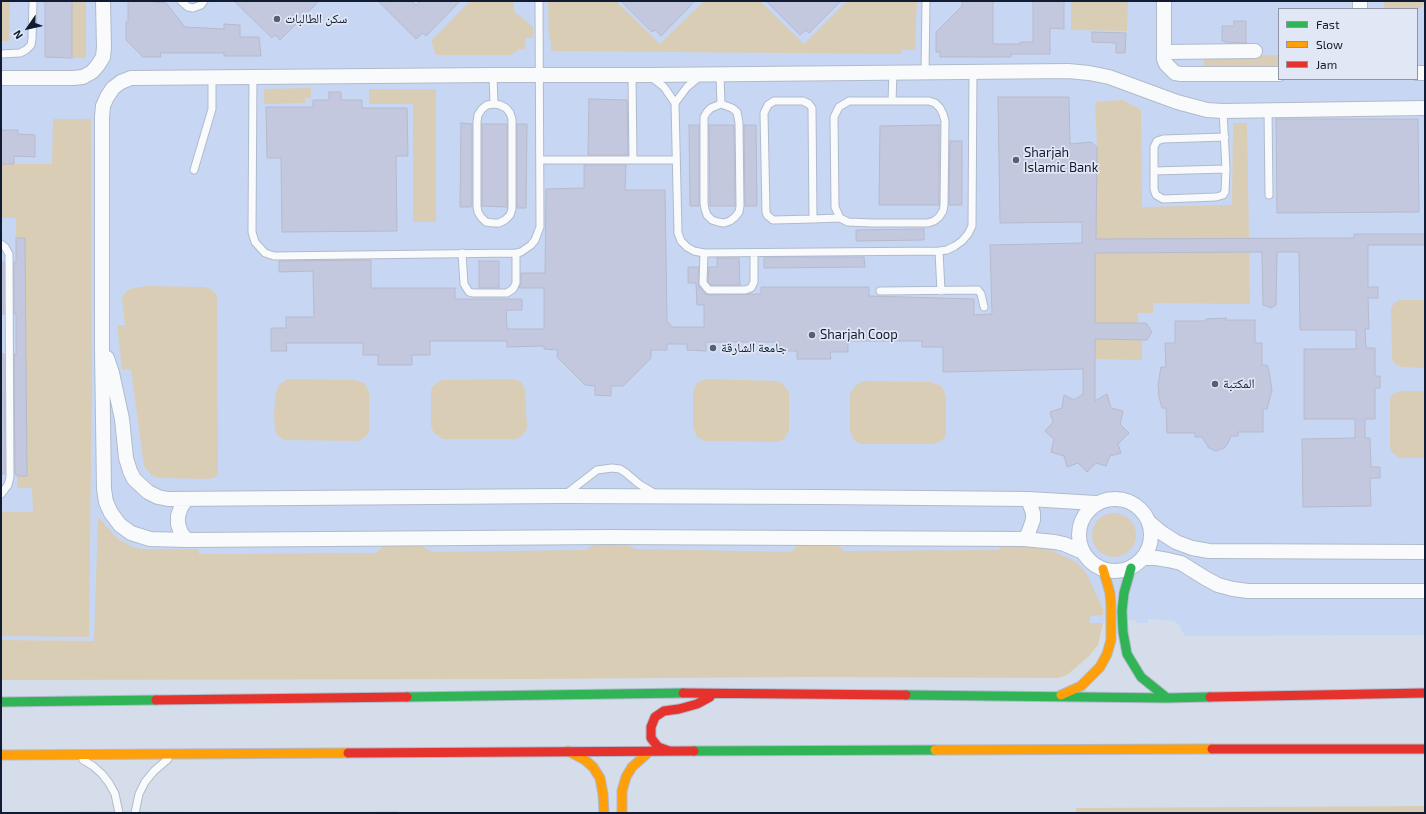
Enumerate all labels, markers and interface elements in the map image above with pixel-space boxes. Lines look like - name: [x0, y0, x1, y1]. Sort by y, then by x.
- north arrow: [8, 8, 48, 48]
- legend: [1278, 8, 1418, 80]
- place label: سكن الطالبات: [285, 11, 347, 27]
- marker: سكن الطالبات: [272, 14, 282, 24]
- text: Fast: [1316, 17, 1339, 31]
- text: N: [10, 28, 25, 42]
- text: Slow: [1316, 37, 1343, 51]
- text: Jam: [1316, 57, 1337, 71]
- place label: Sharjah Islamic Bank: [1024, 145, 1098, 176]
- marker: Sharjah Islamic Bank: [1011, 155, 1021, 165]
- place label: Sharjah Coop: [820, 327, 898, 343]
- marker: Sharjah Coop: [807, 330, 817, 340]
- place label: جامعة الشارقة: [721, 340, 787, 356]
- marker: جامعة الشارقة: [708, 343, 718, 353]
- place label: المكتبة: [1223, 376, 1255, 392]
- marker: المكتبة: [1210, 379, 1220, 389]

